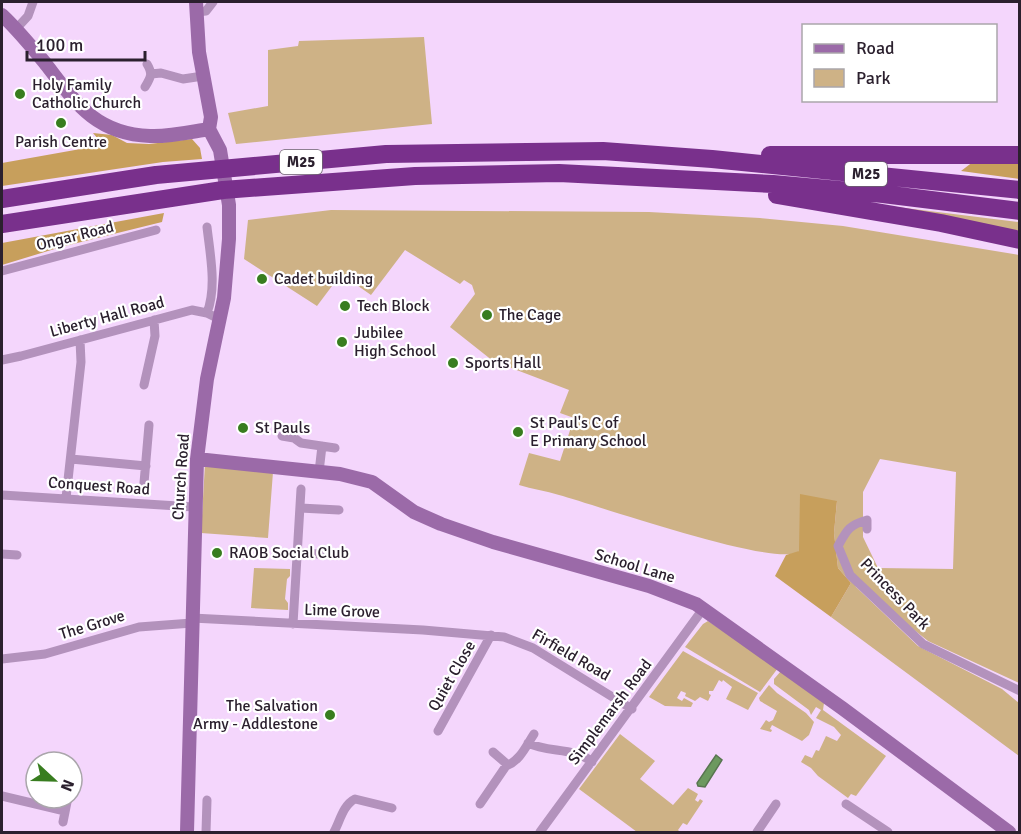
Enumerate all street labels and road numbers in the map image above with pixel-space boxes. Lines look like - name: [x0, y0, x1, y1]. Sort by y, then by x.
- road number: M25: [280, 150, 322, 174]
- road number: M25: [845, 162, 887, 186]
- street label: Ongar Road: [34, 217, 116, 255]
- street label: Liberty Hall Road: [48, 292, 166, 342]
- street label: Church Road: [168, 433, 194, 521]
- street label: Conquest Road: [47, 472, 151, 500]
- street label: School Lane: [592, 544, 678, 588]
- street label: Princess Park: [856, 554, 934, 634]
- street label: Lime Grove: [304, 600, 380, 622]
- street label: The Grove: [57, 606, 127, 644]
- street label: Firfield Road: [528, 625, 614, 685]
- street label: Quiet Close: [424, 637, 480, 715]
- street label: Simplemarsh Road: [564, 655, 656, 769]

